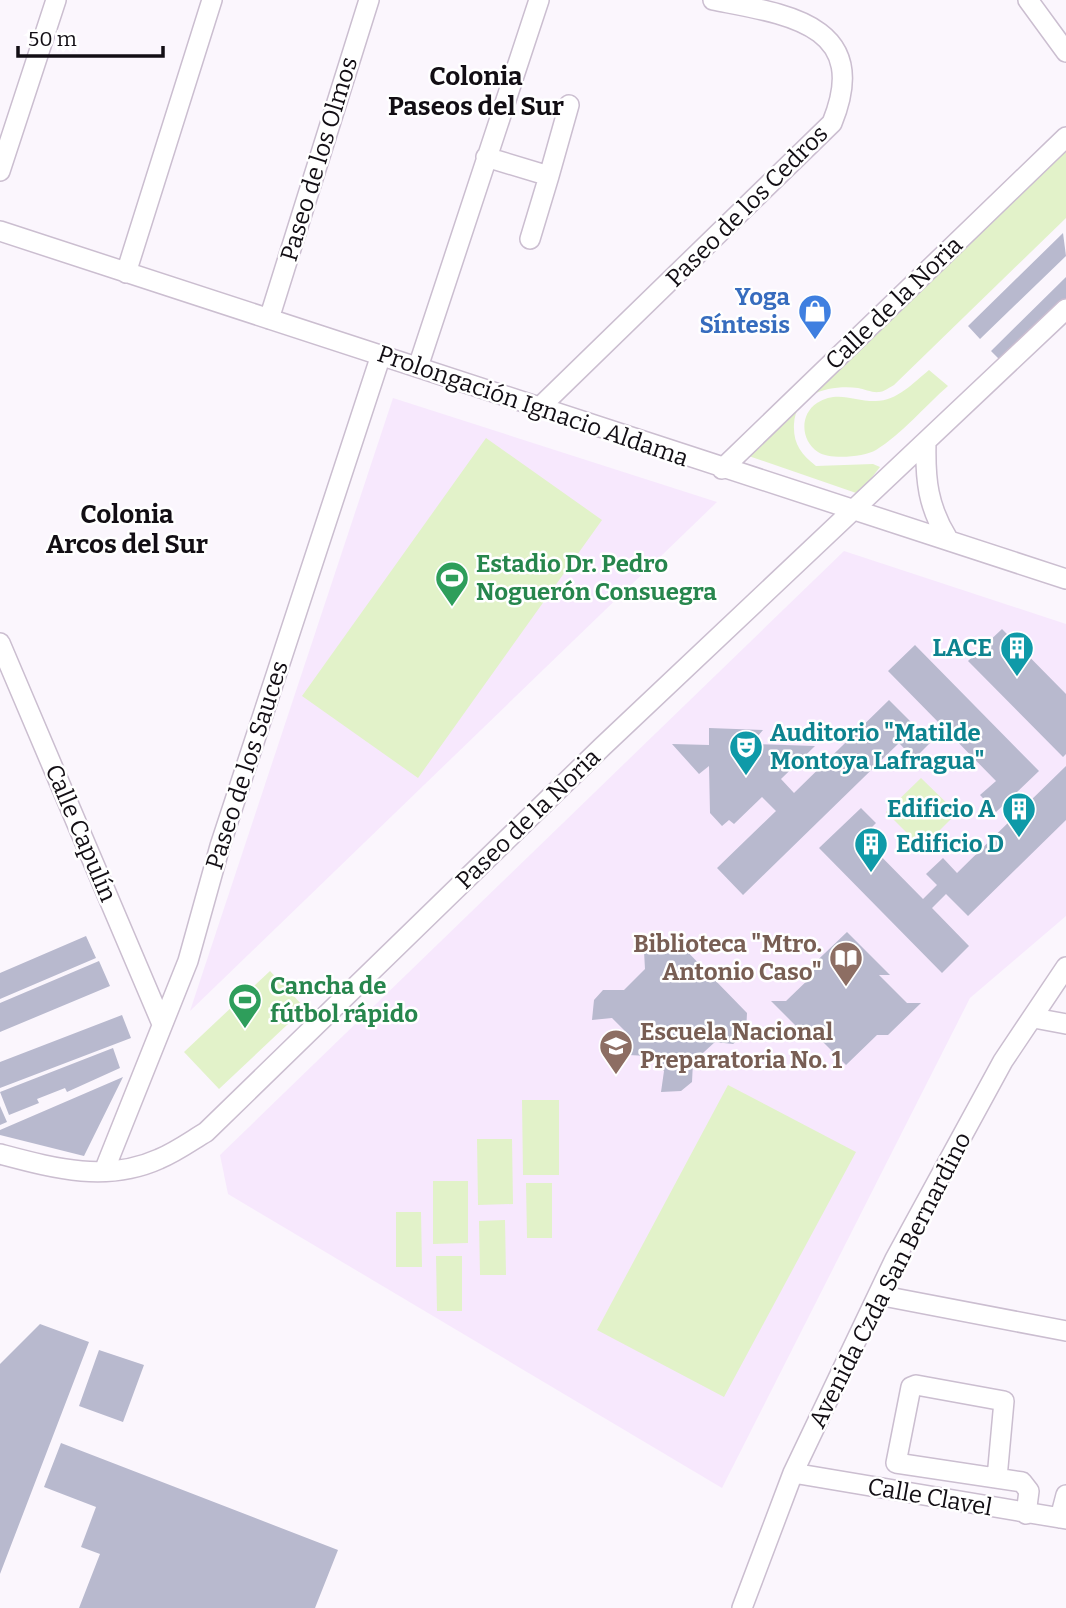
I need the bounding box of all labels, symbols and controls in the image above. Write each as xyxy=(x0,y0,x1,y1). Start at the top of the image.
scale bar xyxy=(18,14,163,58)
text: 50 m xyxy=(28,26,77,52)
street label: Paseo de los Olmos xyxy=(275,54,363,264)
district label: Colonia Paseos del Sur xyxy=(388,61,564,122)
street label: Paseo de los Cedros xyxy=(660,119,834,293)
street label: Calle de la Noria xyxy=(820,231,968,375)
place label: Yoga Síntesis xyxy=(699,283,791,339)
shop icon: Yoga Síntesis xyxy=(796,292,834,341)
street label: Prolongación Ignacio Aldama xyxy=(374,340,692,472)
district label: Colonia Arcos del Sur xyxy=(46,499,208,560)
place label: Estadio Dr. Pedro Noguerón Consuegra xyxy=(476,550,717,606)
sports icon: Estadio Dr. Pedro Noguerón Consuegra xyxy=(433,559,471,608)
building icon: LACE xyxy=(998,629,1036,678)
place label: LACE xyxy=(932,634,992,662)
street label: Paseo de los Sauces xyxy=(200,657,294,873)
place label: Auditorio "Matilde Montoya Lafragua" xyxy=(770,719,985,775)
theatre icon: Auditorio "Matilde Montoya Lafragua" xyxy=(727,728,765,777)
street label: Paseo de la Noria xyxy=(450,743,606,895)
street label: Calle Capulín xyxy=(40,760,122,906)
building icon: Edificio A xyxy=(1000,790,1038,839)
place label: Edificio A xyxy=(887,795,996,823)
building icon: Edificio D xyxy=(852,825,890,874)
place label: Edificio D xyxy=(896,830,1004,858)
place label: Biblioteca "Mtro. Antonio Caso" xyxy=(633,930,822,986)
library icon: Biblioteca "Mtro. Antonio Caso" xyxy=(827,939,865,988)
place label: Cancha de fútbol rápido xyxy=(270,972,418,1028)
sports icon: Cancha de fútbol rápido xyxy=(226,981,264,1030)
place label: Escuela Nacional Preparatoria No. 1 xyxy=(640,1018,843,1074)
school or university icon: Escuela Nacional Preparatoria No. 1 xyxy=(597,1027,635,1076)
street label: Avenida Czda San Bernardino xyxy=(803,1128,977,1432)
street label: Calle Clavel xyxy=(866,1472,995,1522)

